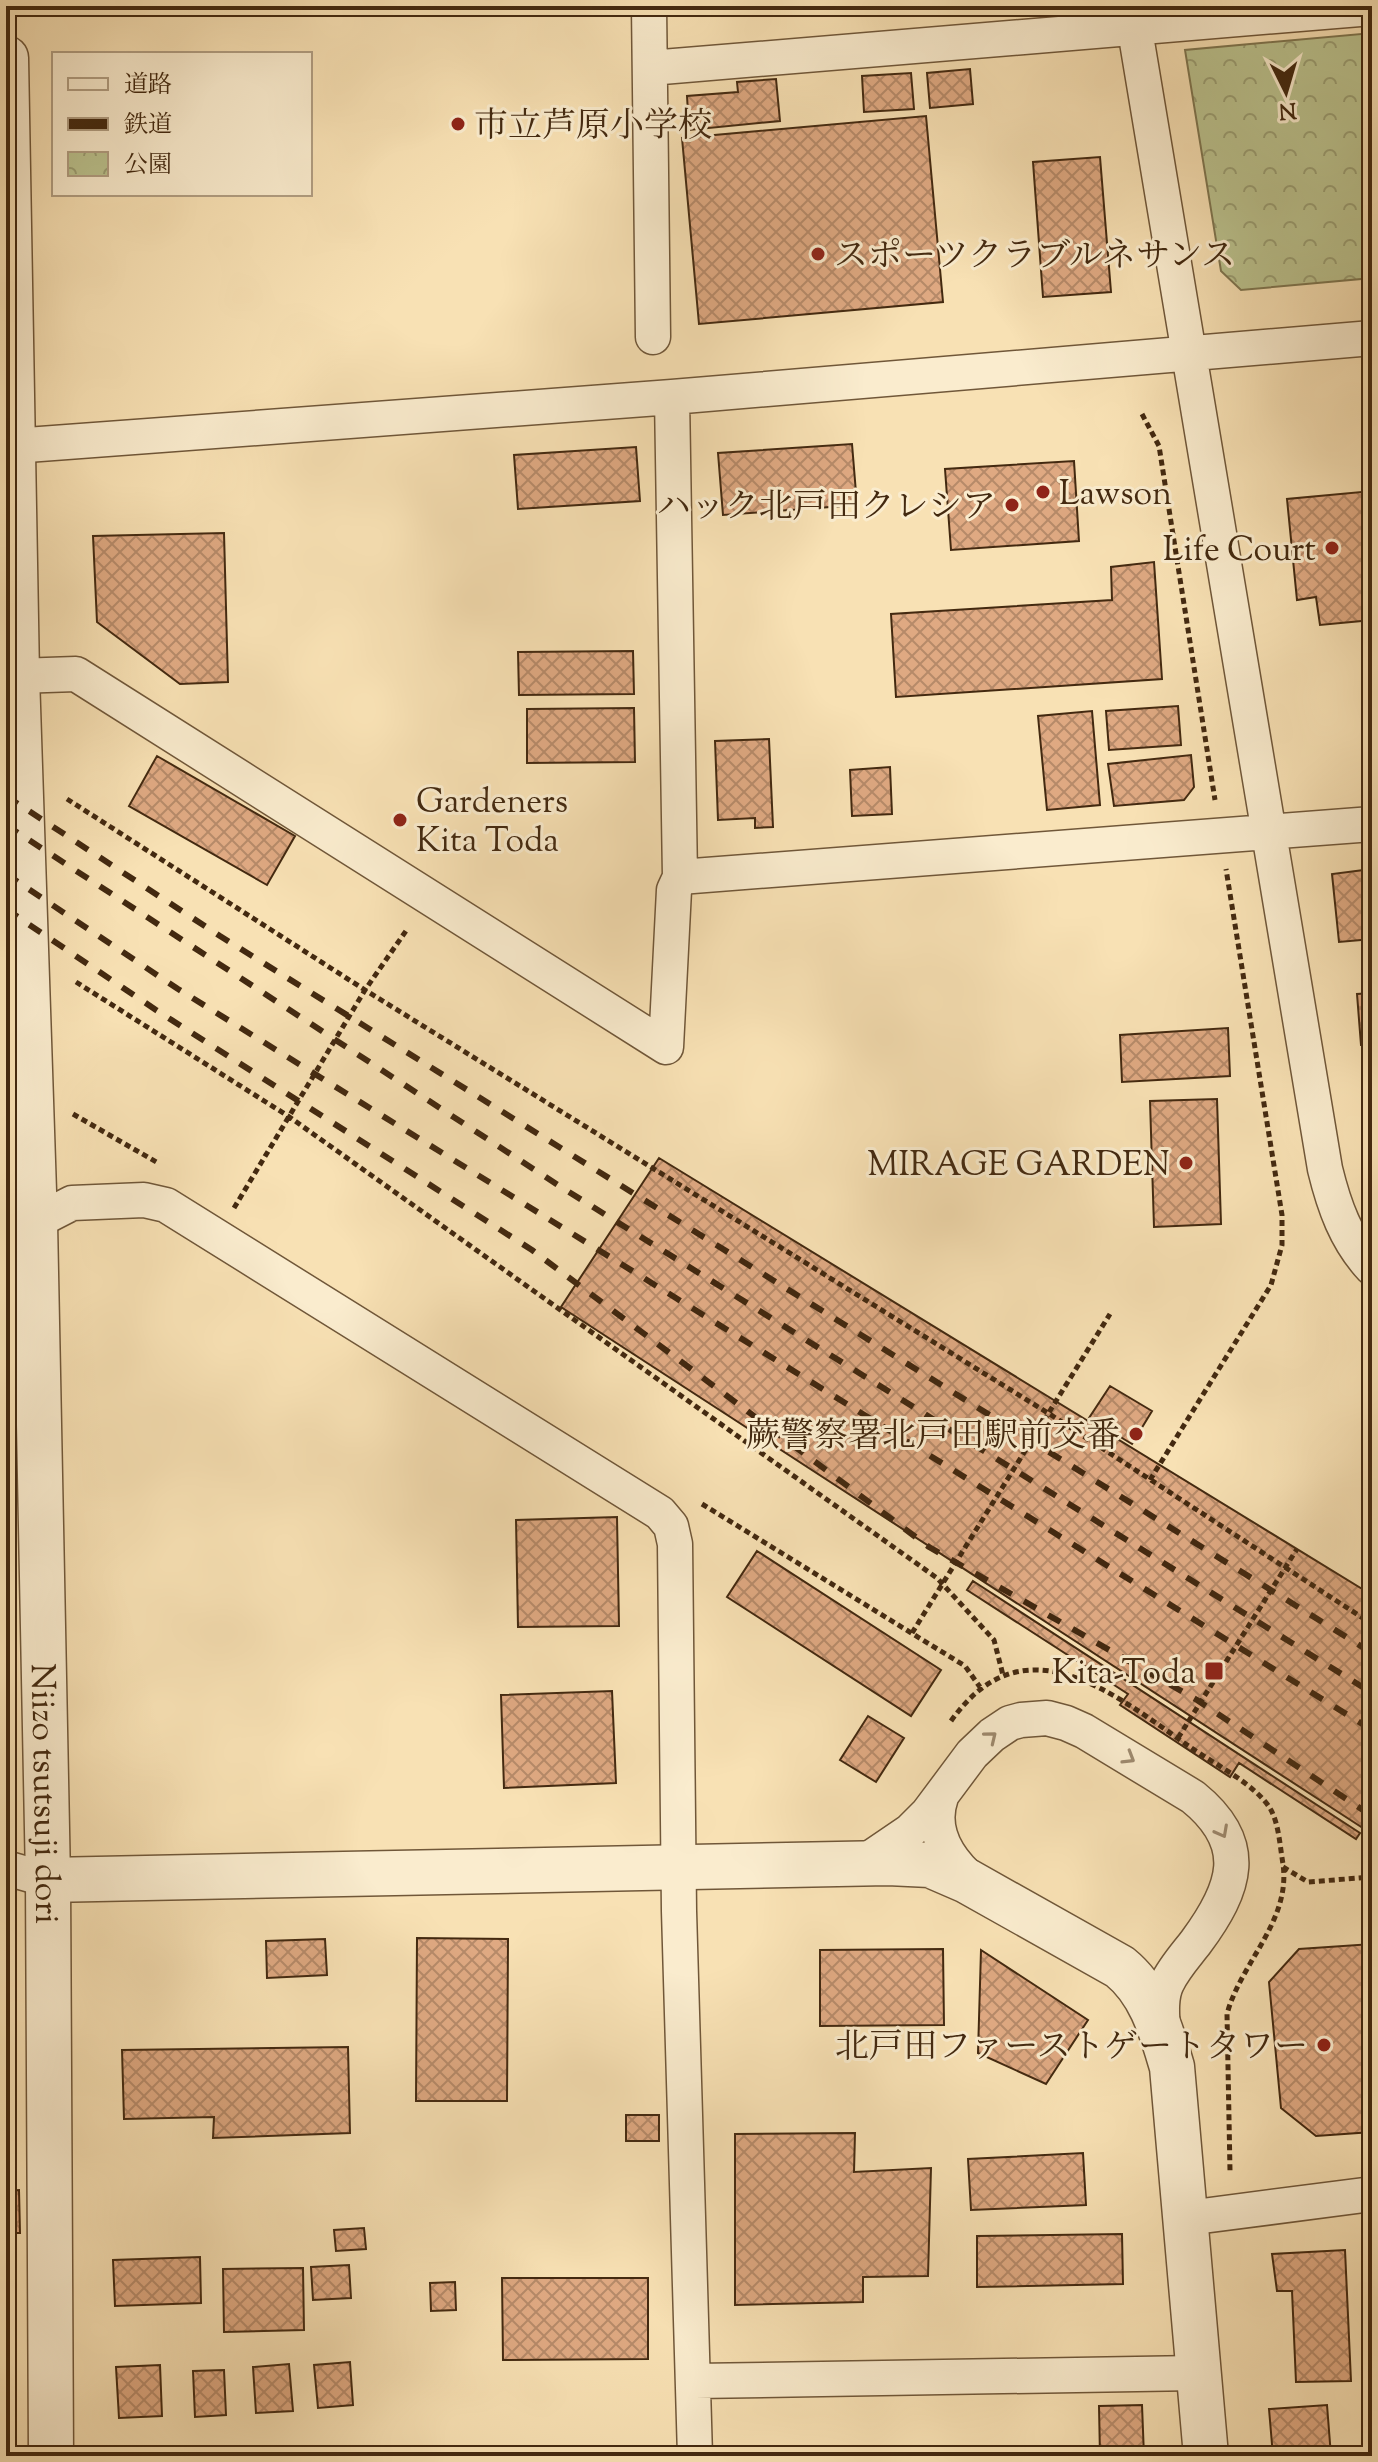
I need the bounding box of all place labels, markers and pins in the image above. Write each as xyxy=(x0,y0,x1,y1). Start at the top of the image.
place label: 市立芦原小学校 xyxy=(474,103,712,152)
marker: 市立芦原小学校 xyxy=(449,115,467,133)
place label: スポーツクラブルネサンス xyxy=(834,233,1235,282)
marker: スポーツクラブルネサンス xyxy=(809,245,827,263)
place label: Lawson xyxy=(1059,471,1172,520)
marker: Lawson xyxy=(1034,483,1052,501)
place label: ハック北戸田クレシア xyxy=(657,484,996,533)
marker: ハック北戸田クレシア xyxy=(1003,496,1021,514)
place label: Life Court xyxy=(1163,527,1316,576)
marker: Life Court xyxy=(1323,539,1341,557)
place label: Gardeners Kita Toda xyxy=(416,779,568,867)
marker: Gardeners Kita Toda xyxy=(391,811,409,829)
place label: MIRAGE GARDEN xyxy=(867,1142,1170,1191)
marker: MIRAGE GARDEN xyxy=(1177,1154,1195,1172)
place label: 蕨警察署北戸田駅前交番 xyxy=(746,1413,1120,1462)
marker: 蕨警察署北戸田駅前交番 xyxy=(1127,1425,1145,1443)
place label: Kita-Toda xyxy=(1052,1650,1196,1699)
marker: Kita-Toda xyxy=(1203,1660,1225,1682)
place label: 北戸田ファーストゲートタワー xyxy=(835,2024,1308,2073)
marker: 北戸田ファーストゲートタワー xyxy=(1315,2036,1333,2054)

